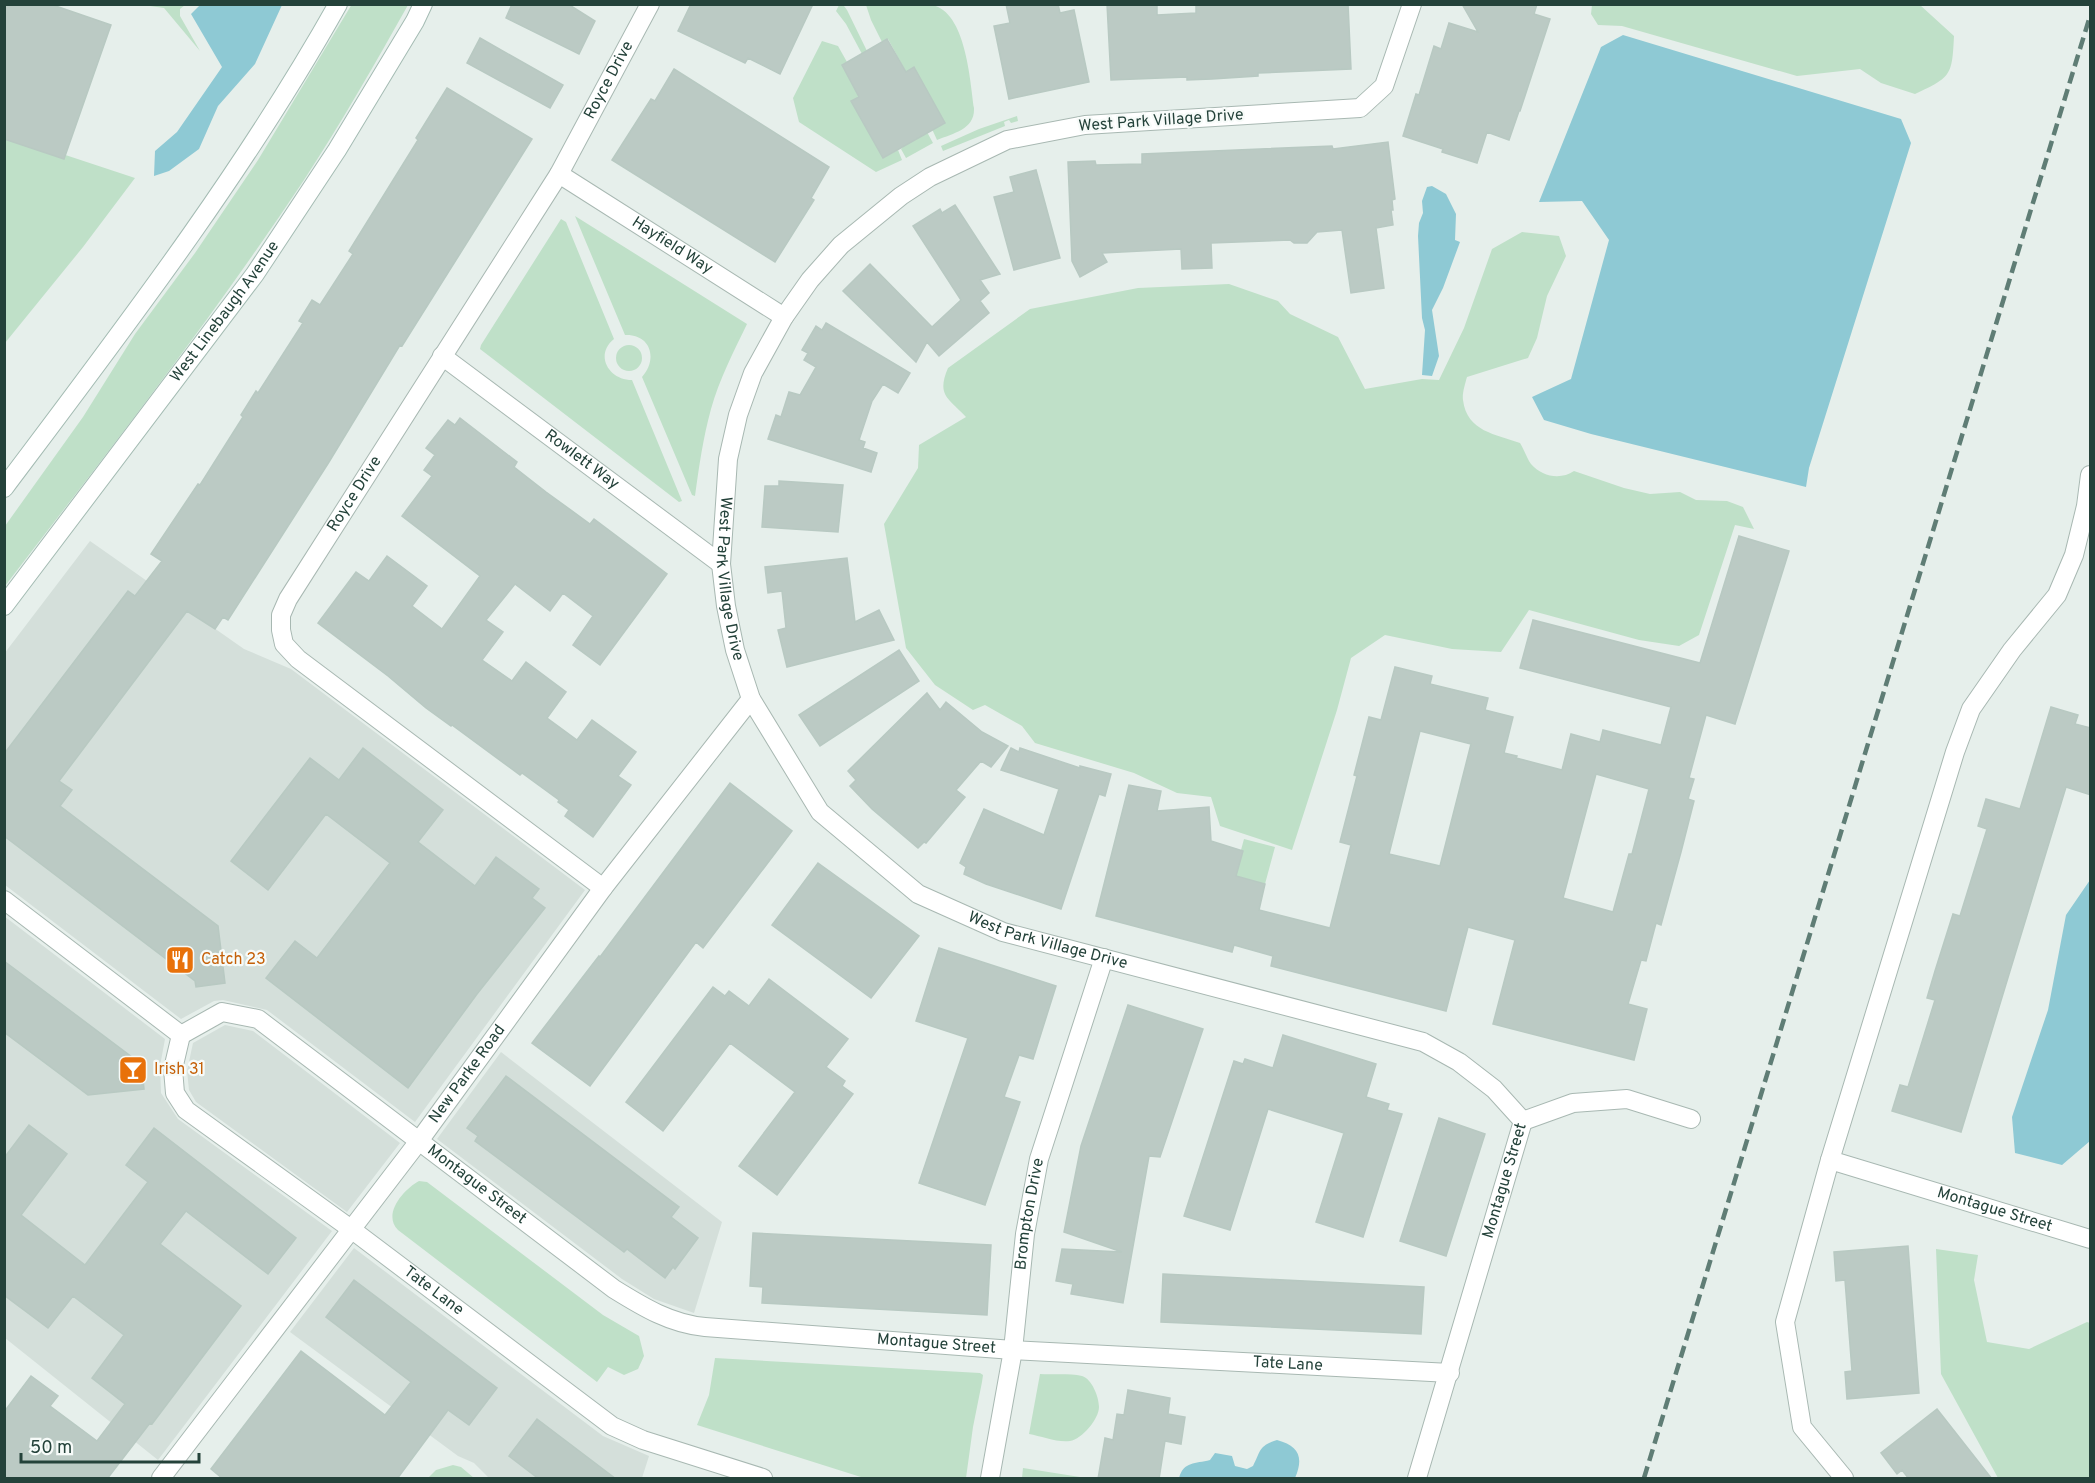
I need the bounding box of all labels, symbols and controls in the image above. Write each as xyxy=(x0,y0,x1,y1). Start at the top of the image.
street label: Royce Drive xyxy=(580,38,638,123)
street label: West Park Village Drive xyxy=(1078,105,1244,137)
street label: Hayfield Way xyxy=(628,213,716,279)
street label: West Linebaugh Avenue xyxy=(166,237,284,387)
street label: Rowlett Way xyxy=(540,426,623,494)
street label: Royce Drive xyxy=(323,453,386,536)
street label: West Park Village Drive xyxy=(711,496,748,664)
street label: West Park Village Drive xyxy=(965,908,1130,974)
restaurant icon: Catch 23 xyxy=(164,944,196,976)
place label: Catch 23 xyxy=(201,950,266,970)
street label: New Parke Road xyxy=(425,1021,510,1127)
bar icon: Irish 31 xyxy=(117,1054,149,1086)
place label: Irish 31 xyxy=(154,1060,205,1080)
street label: Montague Street xyxy=(1479,1121,1532,1241)
street label: Montague Street xyxy=(423,1141,530,1229)
street label: Brompton Drive xyxy=(1011,1156,1049,1271)
street label: Montague Street xyxy=(1934,1183,2055,1237)
street label: Tate Lane xyxy=(399,1262,467,1320)
street label: Montague Street xyxy=(876,1330,997,1359)
street label: Tate Lane xyxy=(1252,1353,1323,1376)
scale bar xyxy=(21,1426,200,1464)
text: 50 m xyxy=(30,1437,72,1460)

